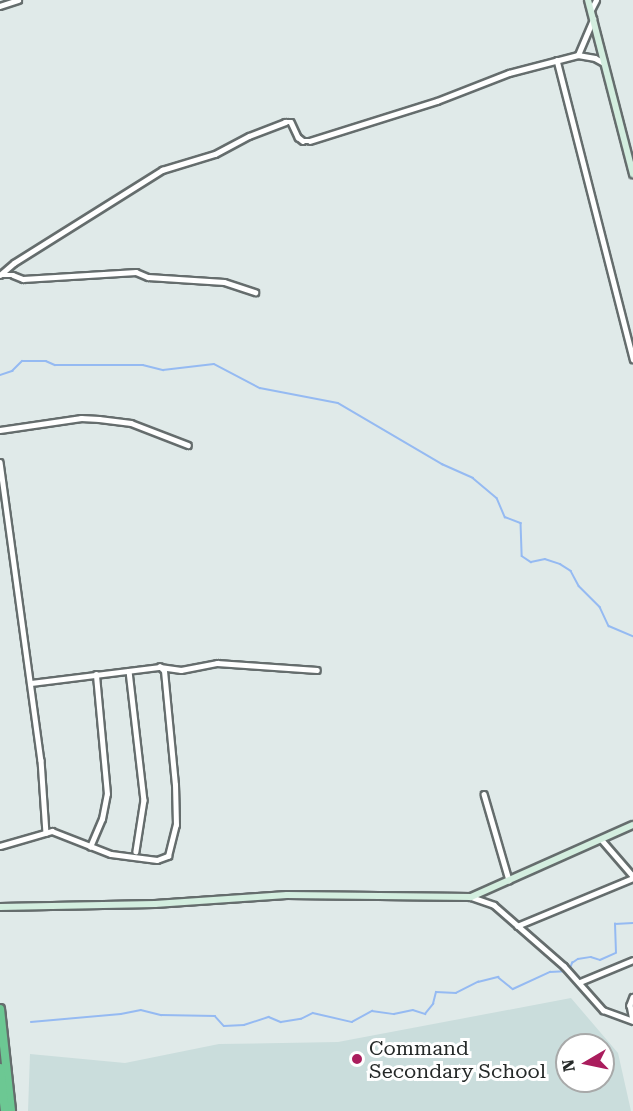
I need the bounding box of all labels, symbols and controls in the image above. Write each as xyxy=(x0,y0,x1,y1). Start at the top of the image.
north arrow xyxy=(555,1033,615,1093)
place label: Command Secondary School xyxy=(369,1036,546,1083)
marker: Command Secondary School xyxy=(350,1052,364,1066)
text: N xyxy=(558,1058,579,1073)

